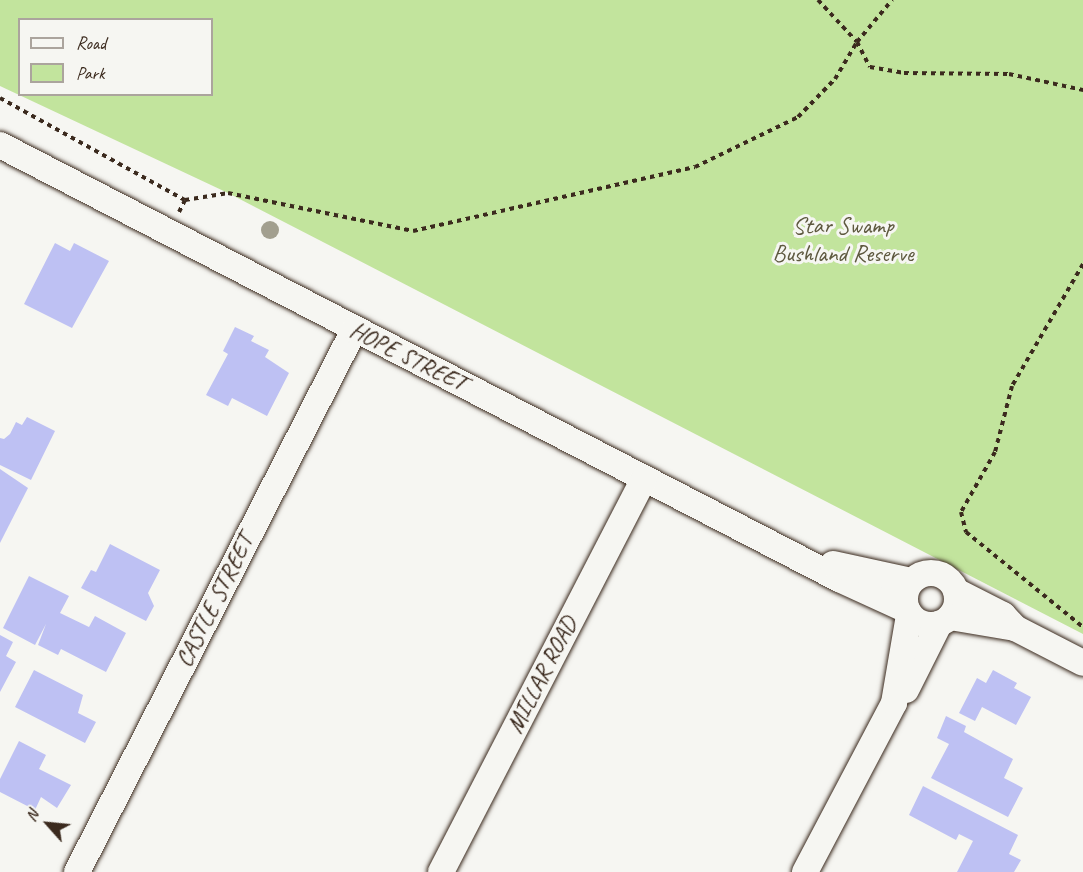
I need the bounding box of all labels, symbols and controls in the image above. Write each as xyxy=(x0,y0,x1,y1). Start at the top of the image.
legend xyxy=(18,18,213,96)
text: Road xyxy=(76,32,106,54)
text: Park xyxy=(76,62,105,84)
park label: Star Swamp Bushland Reserve xyxy=(773,212,913,268)
street label: HOPE STREET xyxy=(345,315,471,399)
street label: CASTLE STREET xyxy=(170,530,260,672)
street label: MILLAR ROAD xyxy=(500,612,584,738)
north arrow xyxy=(18,794,78,854)
text: N xyxy=(21,807,43,825)

